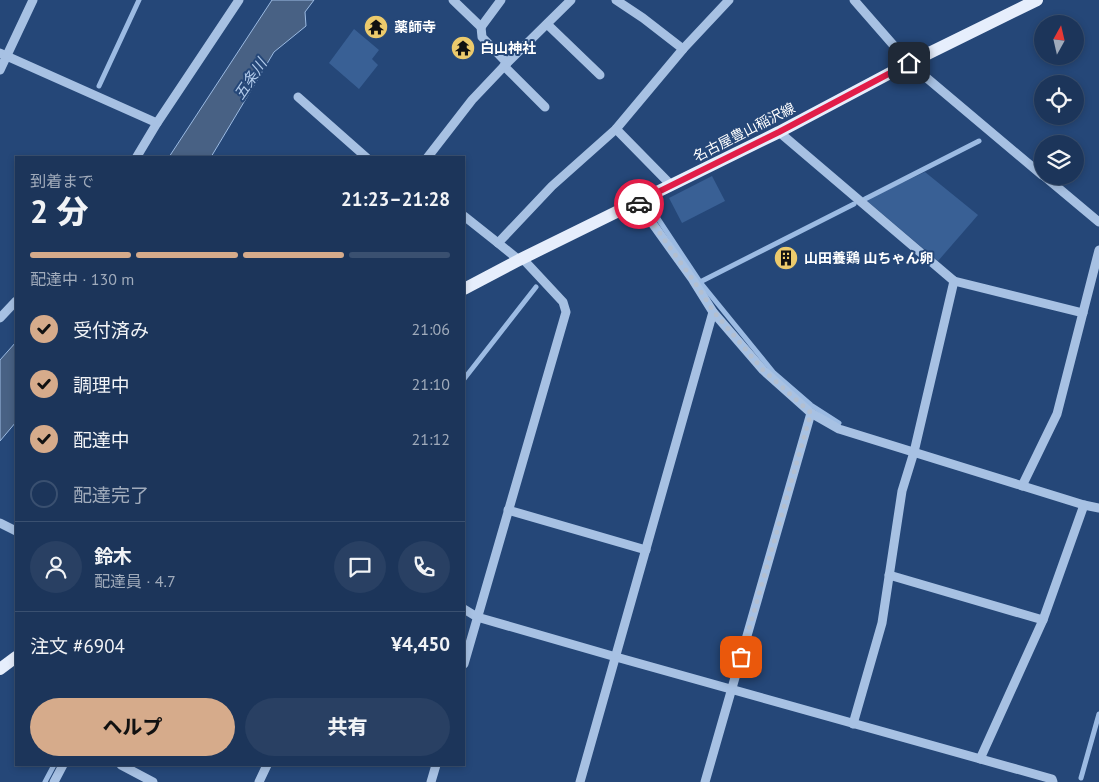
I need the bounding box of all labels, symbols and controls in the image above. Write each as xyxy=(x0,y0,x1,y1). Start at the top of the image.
temple icon: 薬師寺 xyxy=(363,14,389,40)
north arrow xyxy=(1034,15,1084,65)
map controls xyxy=(1034,15,1084,185)
place label: 薬師寺 xyxy=(394,18,436,36)
temple icon: 白山神社 xyxy=(450,35,476,61)
place label: 白山神社 xyxy=(480,39,536,57)
pin xyxy=(888,42,930,84)
icon: home xyxy=(895,49,923,77)
water label: 五条川 xyxy=(230,53,272,103)
button: locate xyxy=(1034,75,1084,125)
street label: 名古屋豊山稲沢線 xyxy=(690,99,798,165)
button: layers xyxy=(1034,135,1084,185)
text: 到着まで xyxy=(30,171,94,191)
courier xyxy=(614,179,664,229)
text: 21:23–21:28 xyxy=(341,187,450,211)
text: 2 分 xyxy=(30,190,88,232)
icon: car xyxy=(625,190,653,218)
building icon: 山田養鶏 山ちゃん卵 xyxy=(773,245,799,271)
place label: 山田養鶏 山ちゃん卵 xyxy=(804,249,934,267)
text: 配達中 · 130 m xyxy=(30,269,134,289)
icon: check xyxy=(30,315,58,343)
text: 受付済み xyxy=(73,318,149,342)
text: 21:06 xyxy=(412,319,450,339)
icon: check xyxy=(30,370,58,398)
text: 調理中 xyxy=(73,373,130,397)
text: 21:10 xyxy=(412,374,450,394)
icon: check xyxy=(30,425,58,453)
text: 配達中 xyxy=(73,428,130,452)
text: 21:12 xyxy=(412,429,450,449)
text: 配達完了 xyxy=(73,483,149,507)
button: person xyxy=(30,541,82,593)
button: chat xyxy=(334,541,386,593)
button: phone xyxy=(398,541,450,593)
text: 鈴木 xyxy=(94,544,132,568)
text: 配達員 · 4.7 xyxy=(94,571,176,591)
text: ¥4,450 xyxy=(391,632,450,656)
text: 注文 #6904 xyxy=(30,634,125,658)
pin xyxy=(720,636,762,678)
icon: bag xyxy=(727,643,755,671)
button: ヘルプ xyxy=(30,698,235,756)
button: 共有 xyxy=(245,698,450,756)

